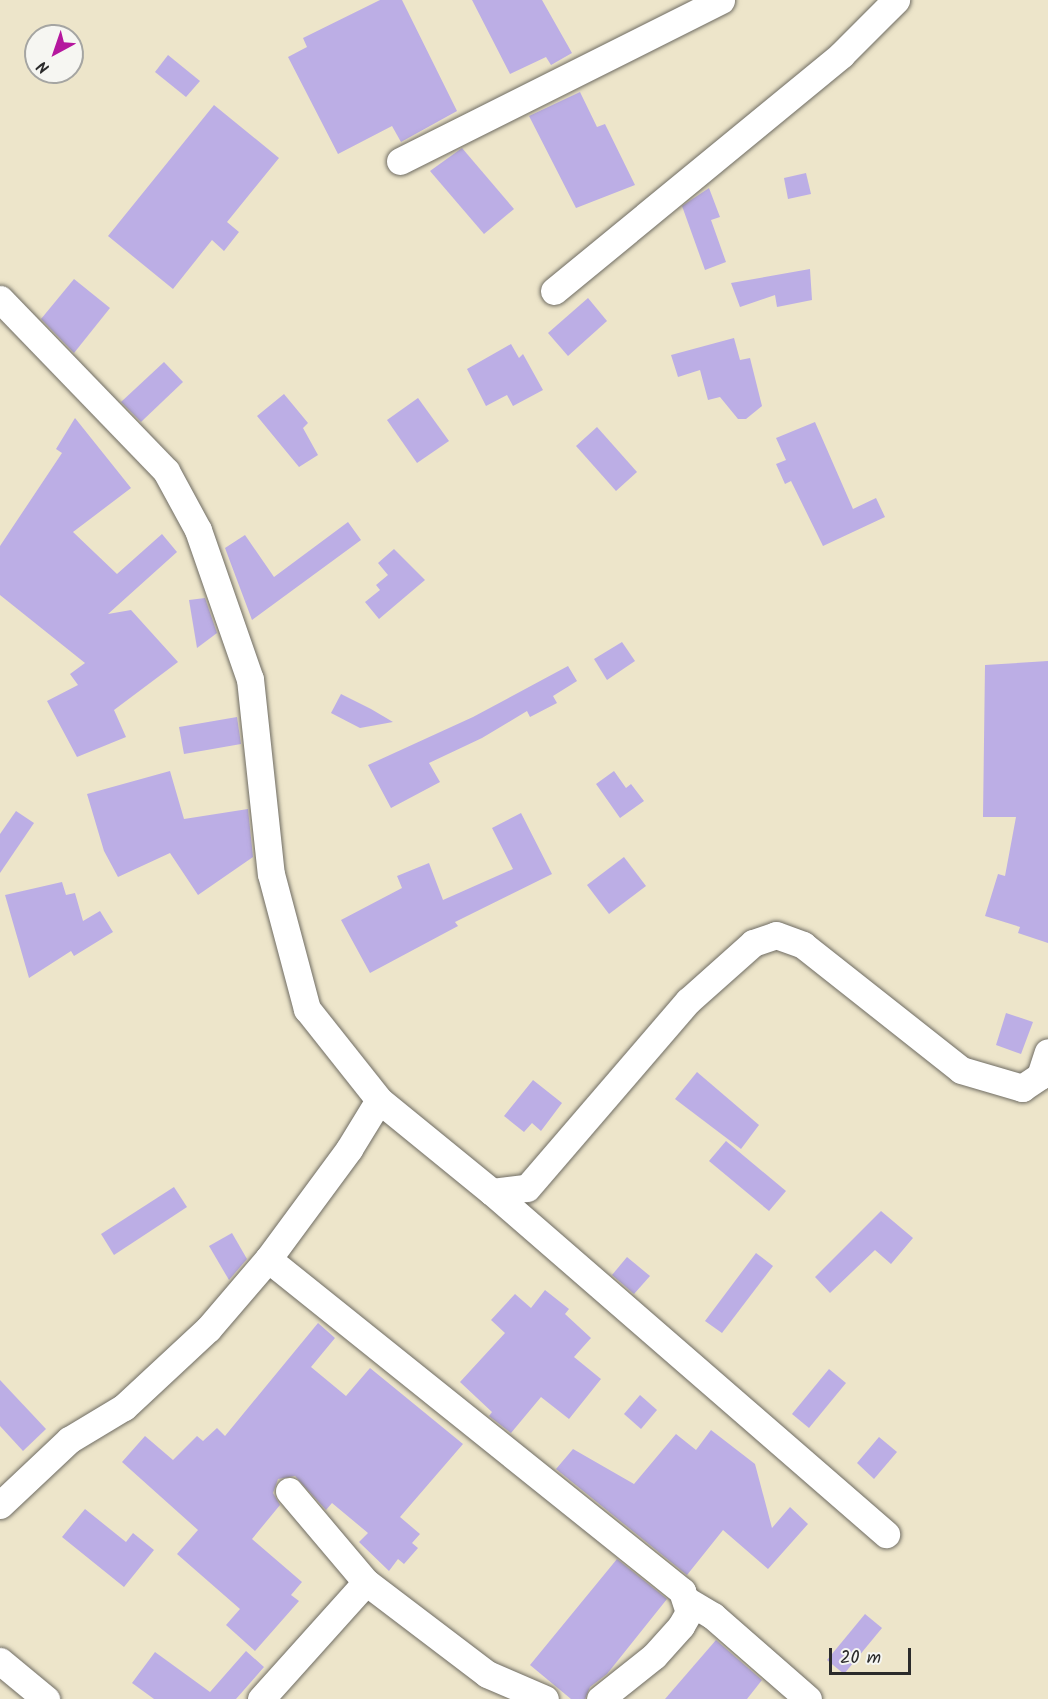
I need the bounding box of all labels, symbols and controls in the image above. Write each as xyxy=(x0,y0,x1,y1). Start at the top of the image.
north arrow xyxy=(24,24,84,84)
text: N xyxy=(31,54,55,79)
scale bar xyxy=(832,1636,914,1674)
text: 20 m xyxy=(840,1644,881,1673)

